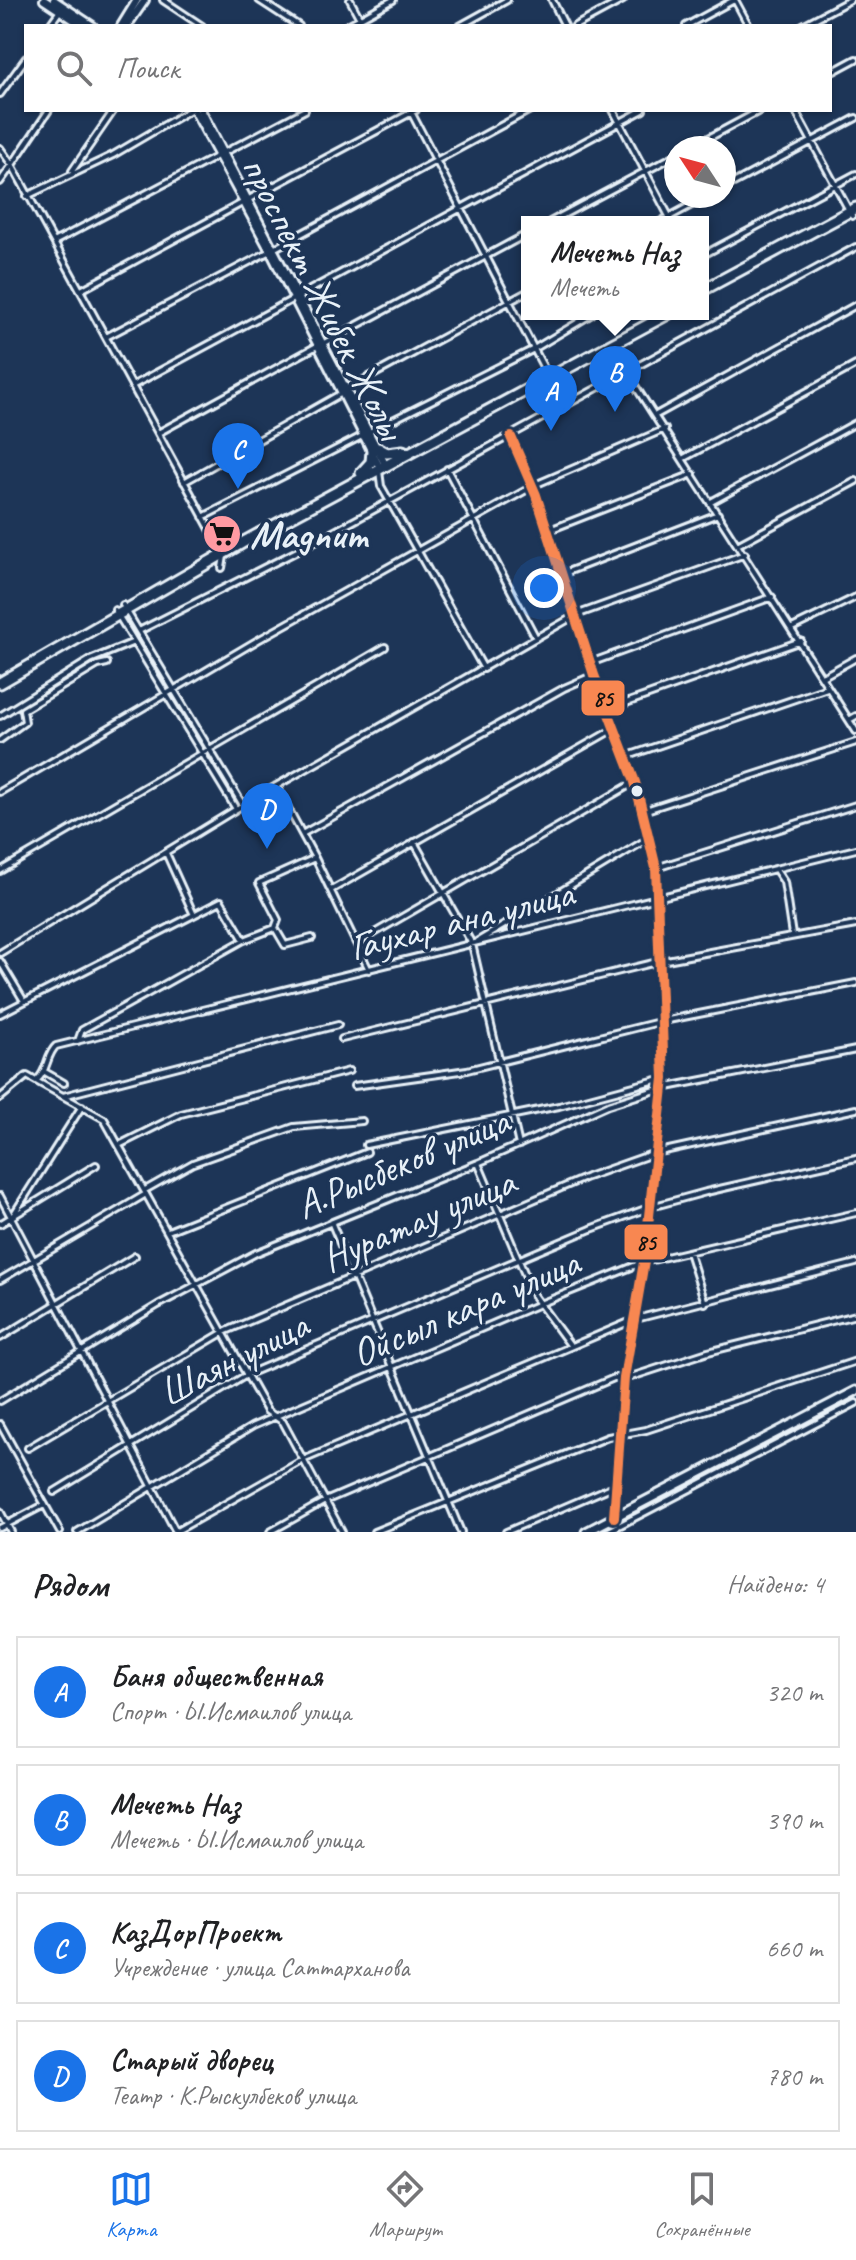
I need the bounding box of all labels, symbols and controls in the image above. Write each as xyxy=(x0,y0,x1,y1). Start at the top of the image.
search box xyxy=(24,24,832,112)
icon: search xyxy=(52,46,96,90)
text: Поиск xyxy=(116,49,179,87)
north arrow xyxy=(664,136,736,208)
street label: проспект Жибек Жолы xyxy=(230,147,417,450)
popup xyxy=(521,216,709,320)
text: Мечеть Наз xyxy=(550,233,680,271)
text: Мечеть xyxy=(550,271,618,304)
pin: B xyxy=(589,346,641,412)
pin: A xyxy=(525,365,577,431)
pin: C xyxy=(212,423,264,489)
place label: Magnum xyxy=(250,510,370,560)
supermarket icon: Magnum xyxy=(201,513,243,555)
your location xyxy=(524,568,564,608)
line badge: 85 xyxy=(580,679,626,717)
text: 85 xyxy=(593,685,615,713)
pin: D xyxy=(241,783,293,849)
unlabelled marker xyxy=(629,783,645,799)
street label: Гаухар ана улица xyxy=(344,867,581,972)
street label: А.Рысбеков улица xyxy=(288,1095,519,1230)
street label: Нуратау улица xyxy=(314,1156,525,1283)
line badge: 85 xyxy=(623,1223,669,1261)
text: 85 xyxy=(636,1229,658,1257)
street label: Ойсыл кара улица xyxy=(344,1236,589,1378)
street label: Шаян улица xyxy=(150,1299,319,1418)
text: Рядом xyxy=(32,1563,108,1606)
text: Найдено: 4 xyxy=(727,1568,824,1601)
text: Баня общественная xyxy=(110,1657,322,1695)
text: A xyxy=(53,1676,67,1709)
text: 320 m xyxy=(766,1676,822,1709)
text: Спорт · Ы.Исмаилов улица xyxy=(110,1695,351,1728)
text: Мечеть Наз xyxy=(110,1785,240,1823)
text: B xyxy=(53,1804,67,1837)
text: 390 m xyxy=(766,1804,822,1837)
text: Мечеть · Ы.Исмаилов улица xyxy=(110,1823,363,1856)
text: КазДорПроект xyxy=(110,1913,281,1951)
text: C xyxy=(54,1932,66,1965)
text: 660 m xyxy=(766,1932,822,1965)
text: Учреждение · улица Саттарханова xyxy=(110,1951,409,1984)
text: Старый дворец xyxy=(110,2041,274,2079)
text: D xyxy=(52,2060,68,2093)
text: 780 m xyxy=(766,2060,822,2093)
text: Театр · К.Рыскулбеков улица xyxy=(110,2079,356,2112)
tab: Карта xyxy=(106,2167,157,2243)
tab: Маршрут xyxy=(369,2167,442,2243)
tab: Сохранённые xyxy=(654,2167,750,2243)

